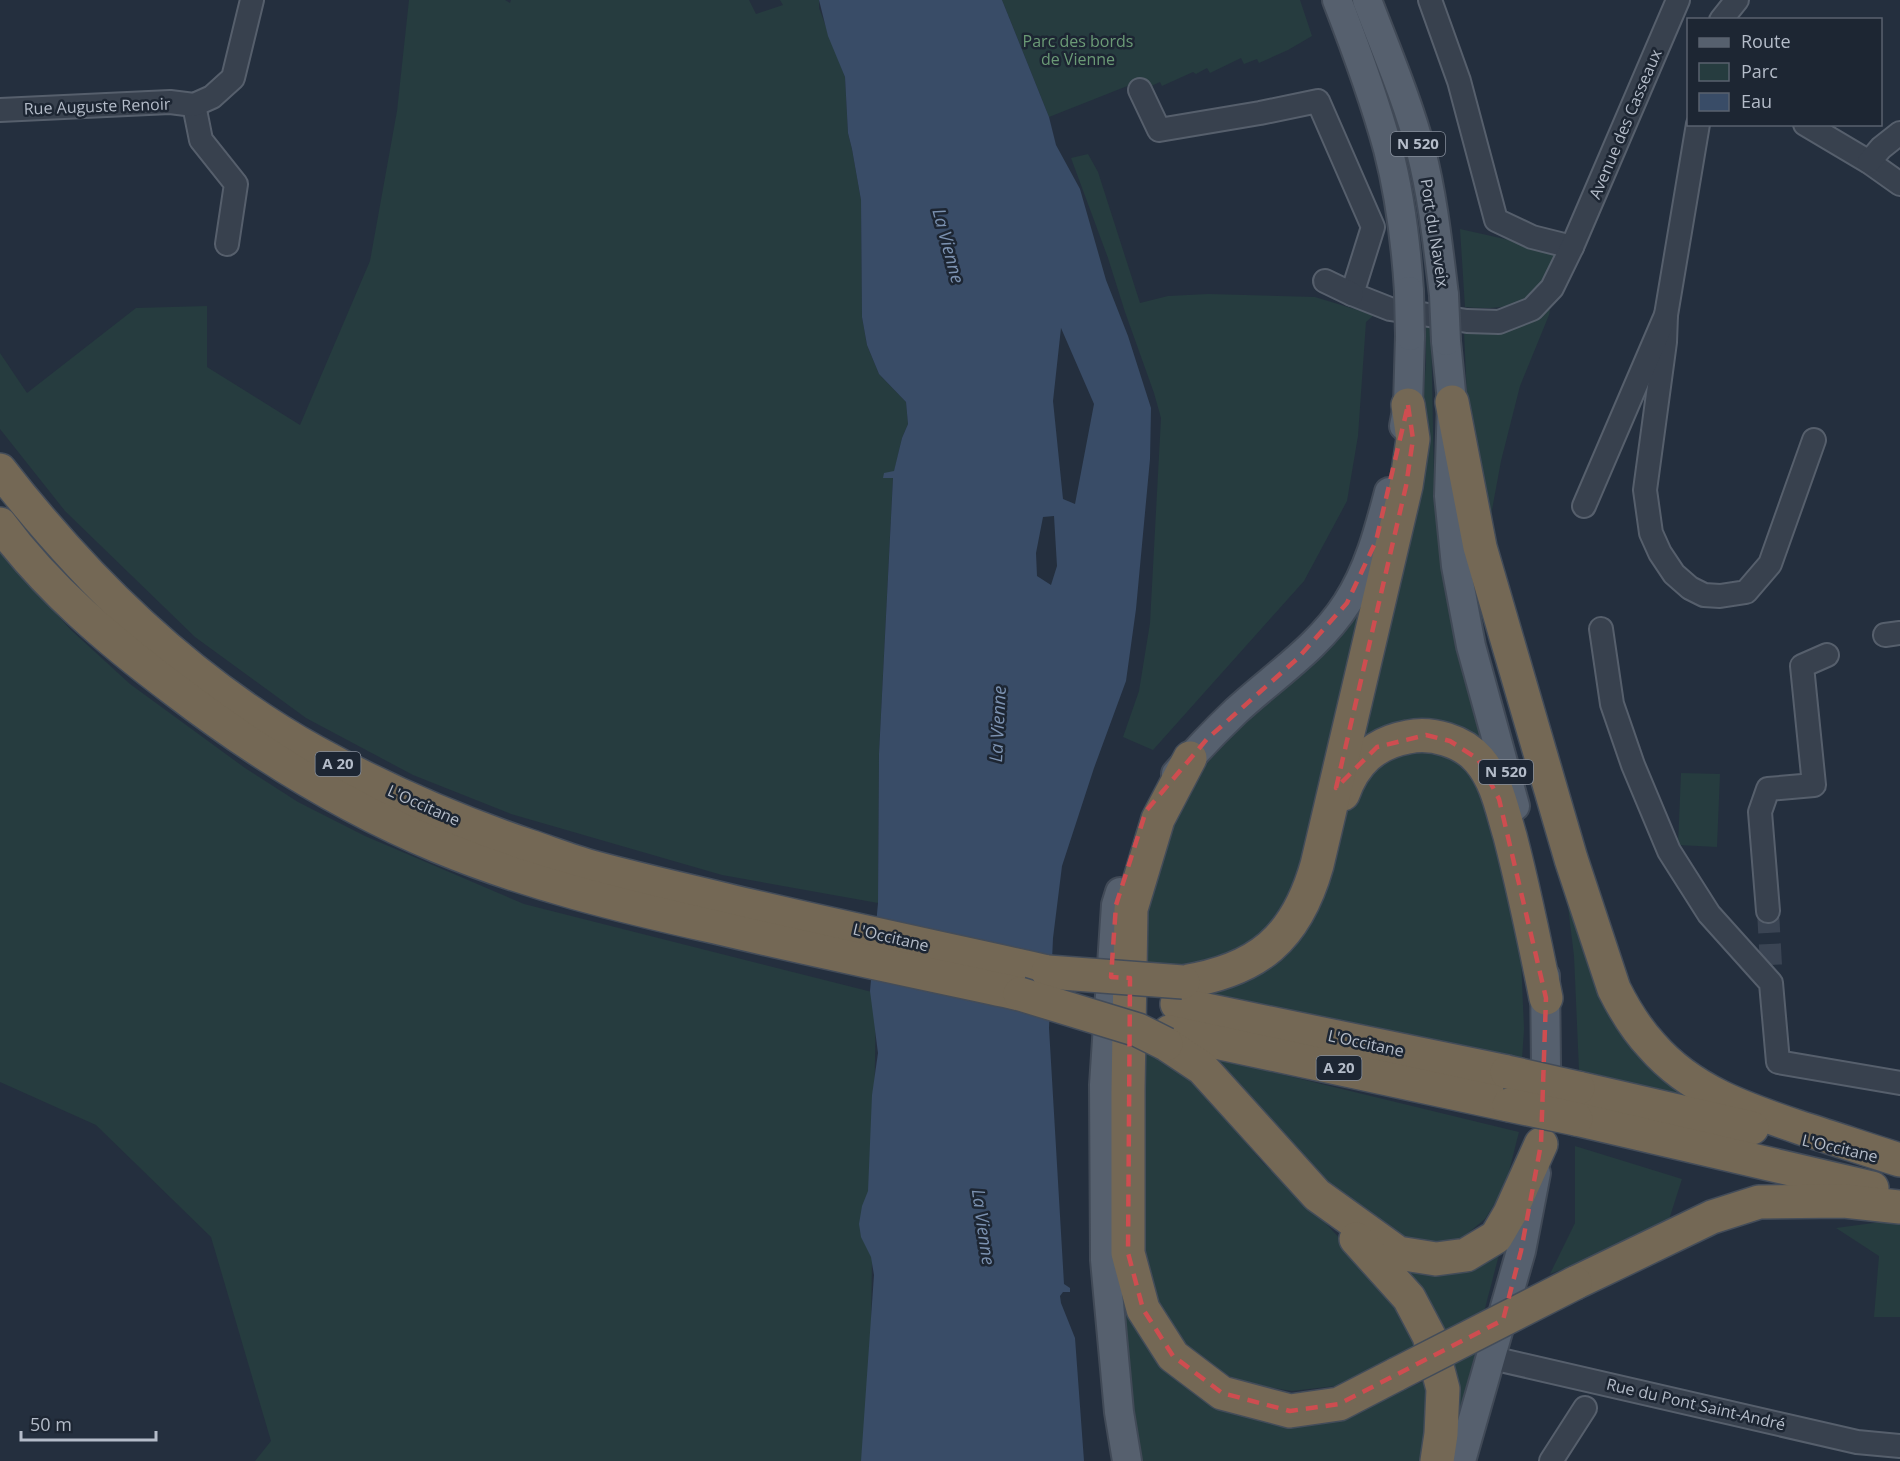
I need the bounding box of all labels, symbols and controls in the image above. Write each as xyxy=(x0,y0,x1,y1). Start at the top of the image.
legend xyxy=(1687,18,1882,126)
text: Route xyxy=(1741,29,1791,53)
park label: Parc des bords de Vienne xyxy=(1023,30,1133,70)
street label: Avenue des Casseaux xyxy=(1583,45,1667,202)
text: Parc xyxy=(1741,59,1778,83)
text: Eau xyxy=(1741,89,1772,113)
street label: Rue Auguste Renoir xyxy=(23,92,171,120)
road number: N 520 xyxy=(1391,132,1445,156)
street label: Port du Naveix xyxy=(1416,177,1455,290)
water label: La Vienne xyxy=(927,206,970,286)
water label: La Vienne xyxy=(983,685,1011,763)
road number: A 20 xyxy=(316,752,360,776)
road number: N 520 xyxy=(1479,760,1533,784)
street label: L'Occitane xyxy=(384,779,464,831)
street label: L'Occitane xyxy=(851,918,931,956)
street label: L'Occitane xyxy=(1326,1024,1406,1062)
road number: A 20 xyxy=(1316,1056,1362,1080)
street label: L'Occitane xyxy=(1800,1129,1880,1167)
water label: La Vienne xyxy=(967,1187,1001,1266)
street label: Rue du Pont Saint-André xyxy=(1604,1373,1788,1435)
scale bar xyxy=(21,1404,156,1442)
text: 50 m xyxy=(30,1412,72,1436)

